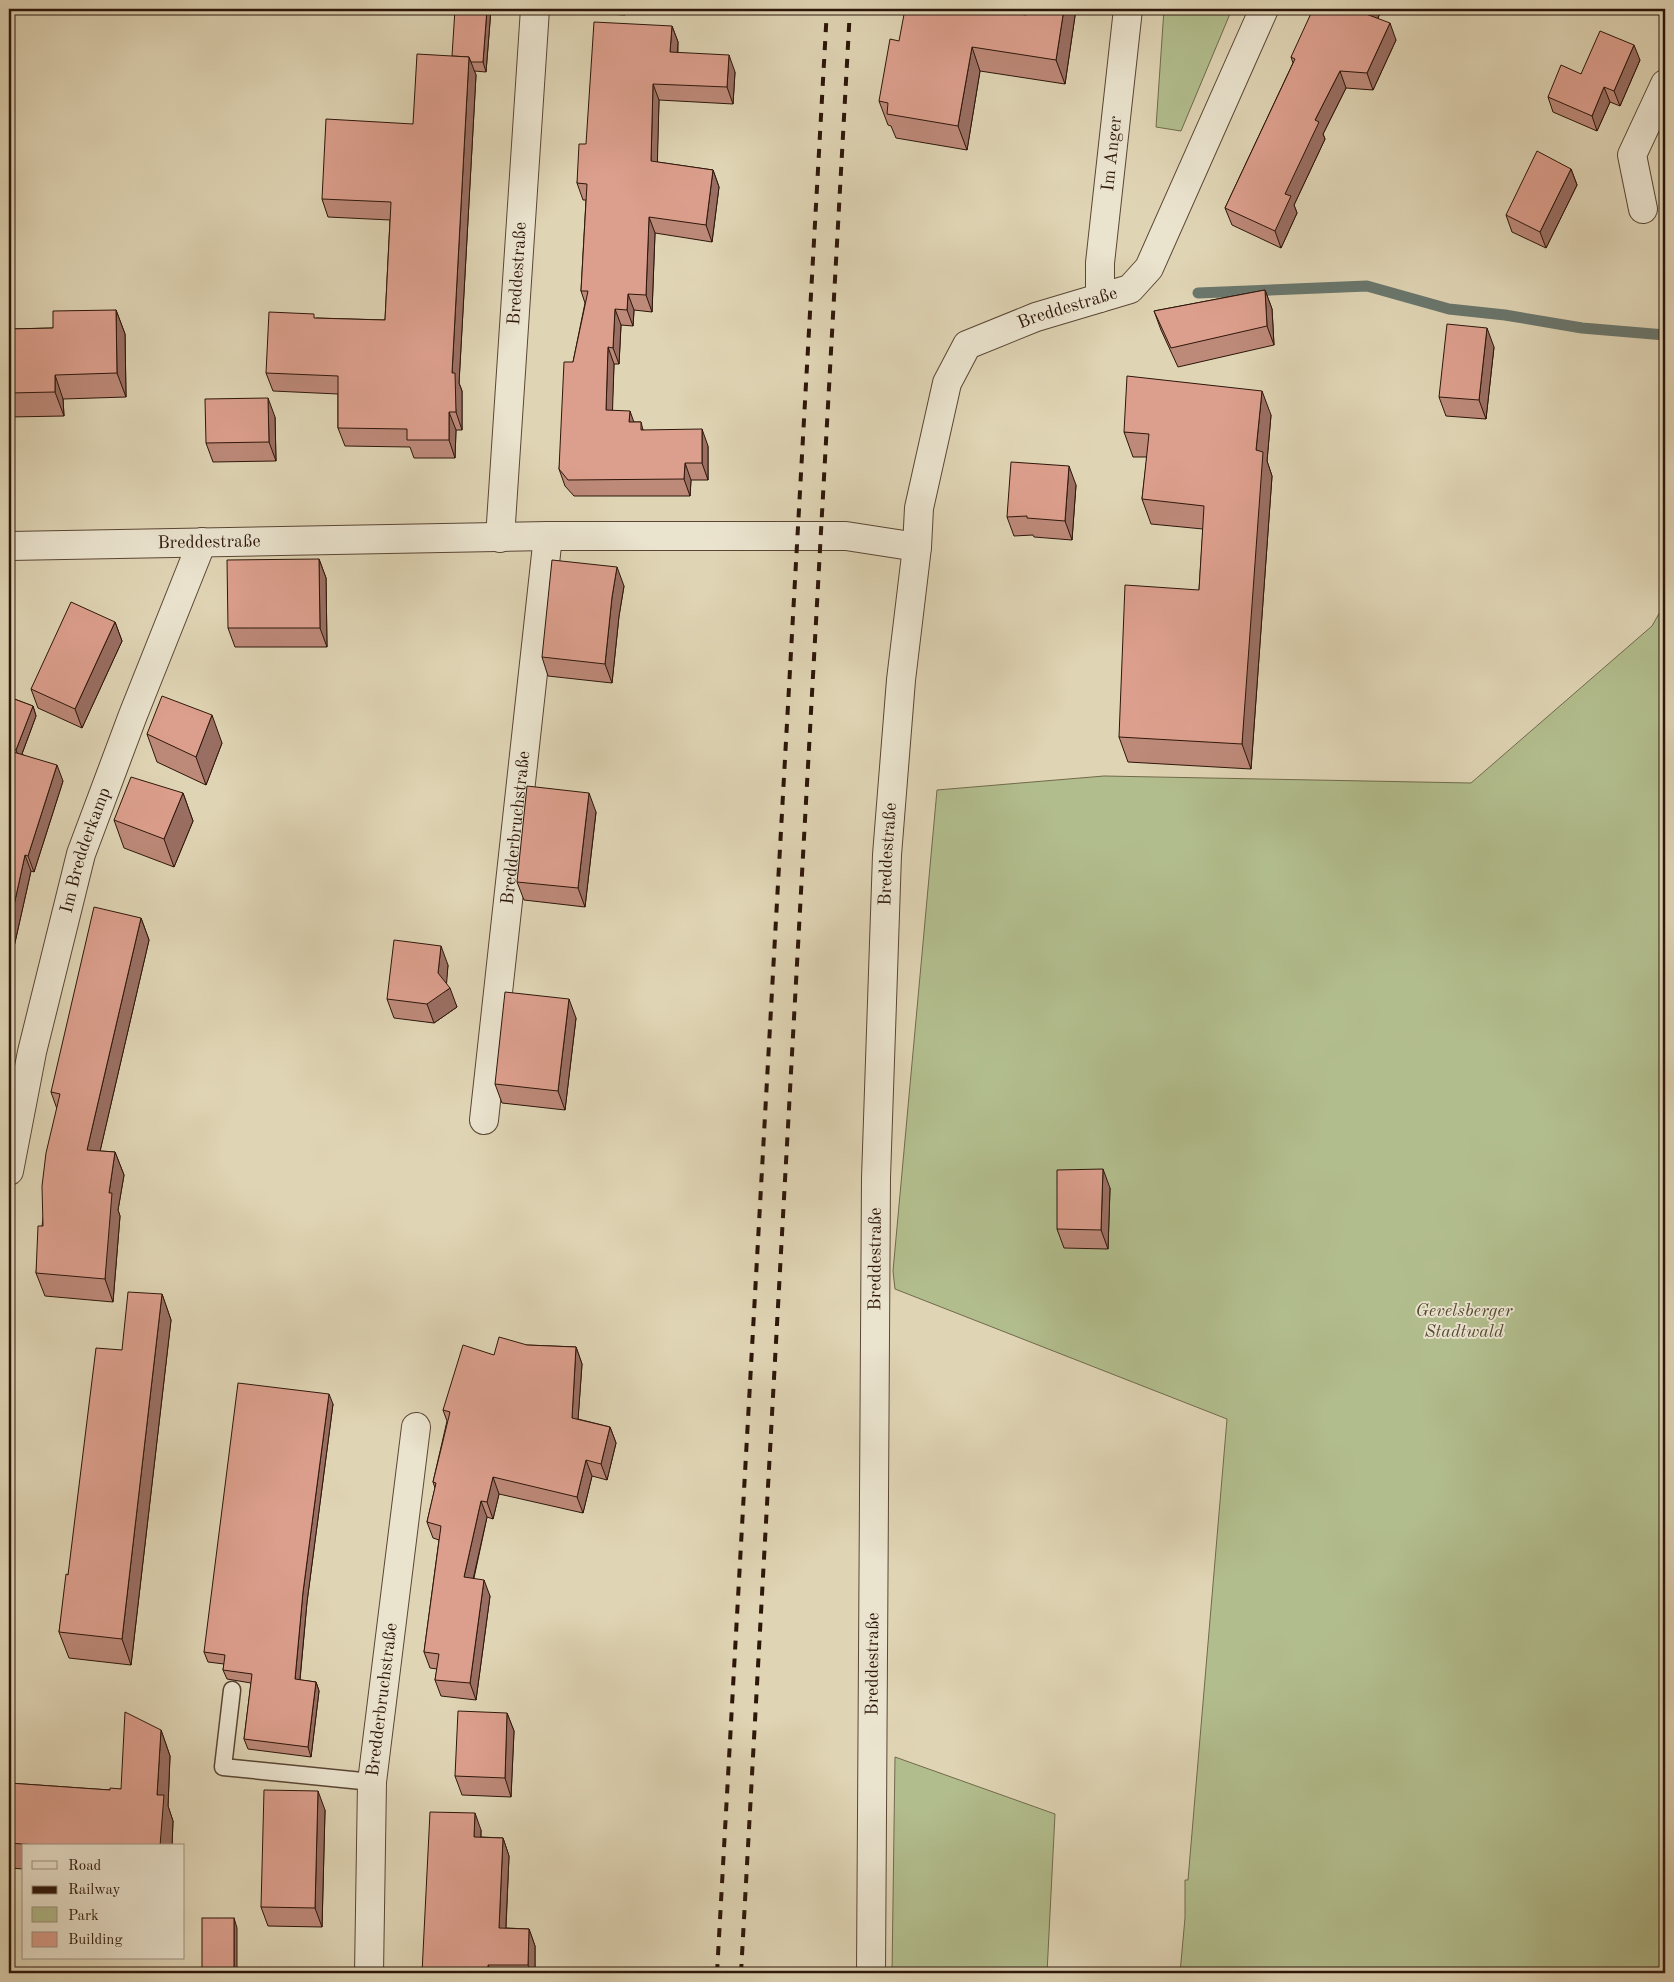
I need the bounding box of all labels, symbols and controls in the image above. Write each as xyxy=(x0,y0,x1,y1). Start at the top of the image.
street label: Im Anger xyxy=(1099,115,1125,192)
street label: Breddestraße xyxy=(505,221,530,326)
street label: Breddestraße xyxy=(1015,284,1119,332)
street label: Breddestraße xyxy=(157,532,261,552)
street label: Bredderbruchstraße xyxy=(499,750,533,906)
street label: Im Bredderkamp xyxy=(58,785,114,915)
street label: Breddestraße xyxy=(876,802,900,906)
street label: Breddestraße xyxy=(866,1207,885,1311)
park label: Gevelsberger Stadtwald xyxy=(1416,1302,1514,1341)
street label: Breddestraße xyxy=(864,1612,882,1716)
street label: Bredderbruchstraße xyxy=(364,1622,401,1777)
legend xyxy=(22,1844,185,1960)
text: Road xyxy=(68,1859,102,1874)
text: Railway xyxy=(68,1883,121,1898)
text: Park xyxy=(68,1909,99,1924)
text: Building xyxy=(68,1933,123,1948)

